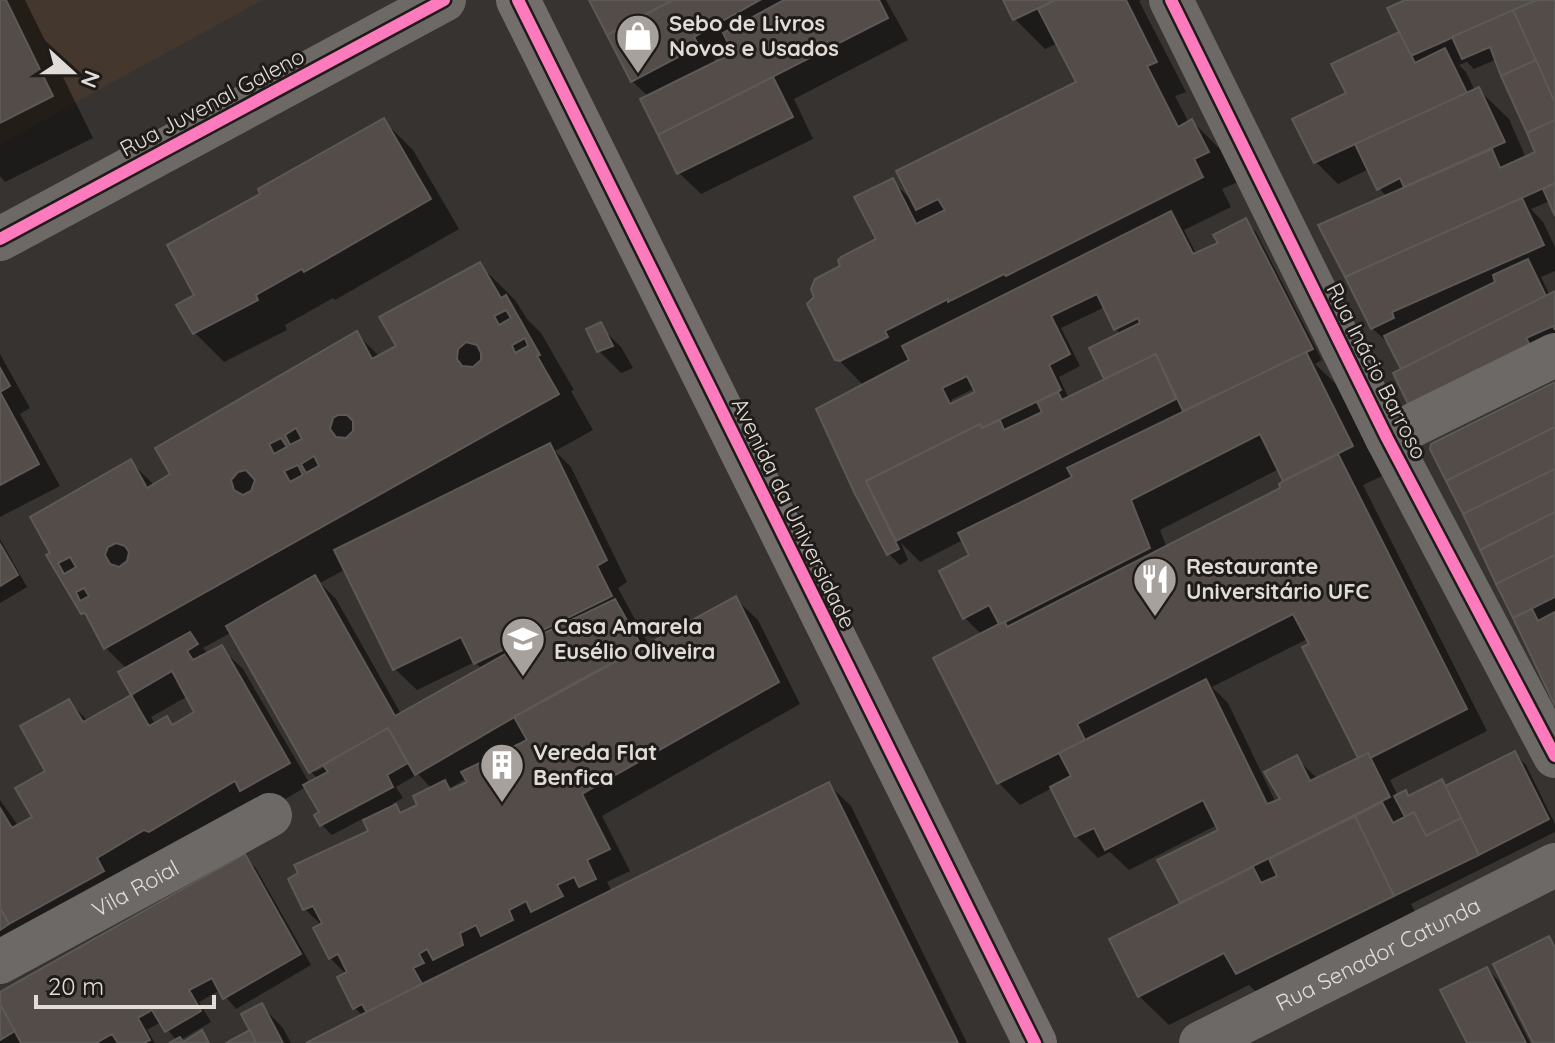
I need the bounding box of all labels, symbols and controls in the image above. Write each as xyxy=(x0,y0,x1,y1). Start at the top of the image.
place label: Sebo de Livros Novos e Usados xyxy=(669,9,839,62)
shop icon: Sebo de Livros Novos e Usados xyxy=(614,12,662,75)
north arrow xyxy=(32,32,112,112)
street label: Rua Juvenal Galeno xyxy=(115,42,309,162)
text: N xyxy=(75,67,107,92)
street label: Rua Inácio Barroso xyxy=(1320,278,1434,464)
street label: Avenida da Universidade xyxy=(726,393,862,633)
place label: Restaurante Universitário UFC xyxy=(1186,552,1370,605)
restaurant icon: Restaurante Universitário UFC xyxy=(1131,555,1179,618)
place label: Casa Amarela Eusélio Oliveira xyxy=(554,612,715,665)
school or university icon: Casa Amarela Eusélio Oliveira xyxy=(499,615,547,678)
place label: Vereda Flat Benfica xyxy=(533,738,657,791)
building icon: Vereda Flat Benfica xyxy=(478,741,526,804)
street label: Vila Roial xyxy=(87,853,184,923)
street label: Rua Senador Catunda xyxy=(1271,891,1485,1017)
scale bar xyxy=(36,959,214,1009)
text: 20 m xyxy=(48,971,104,1001)

